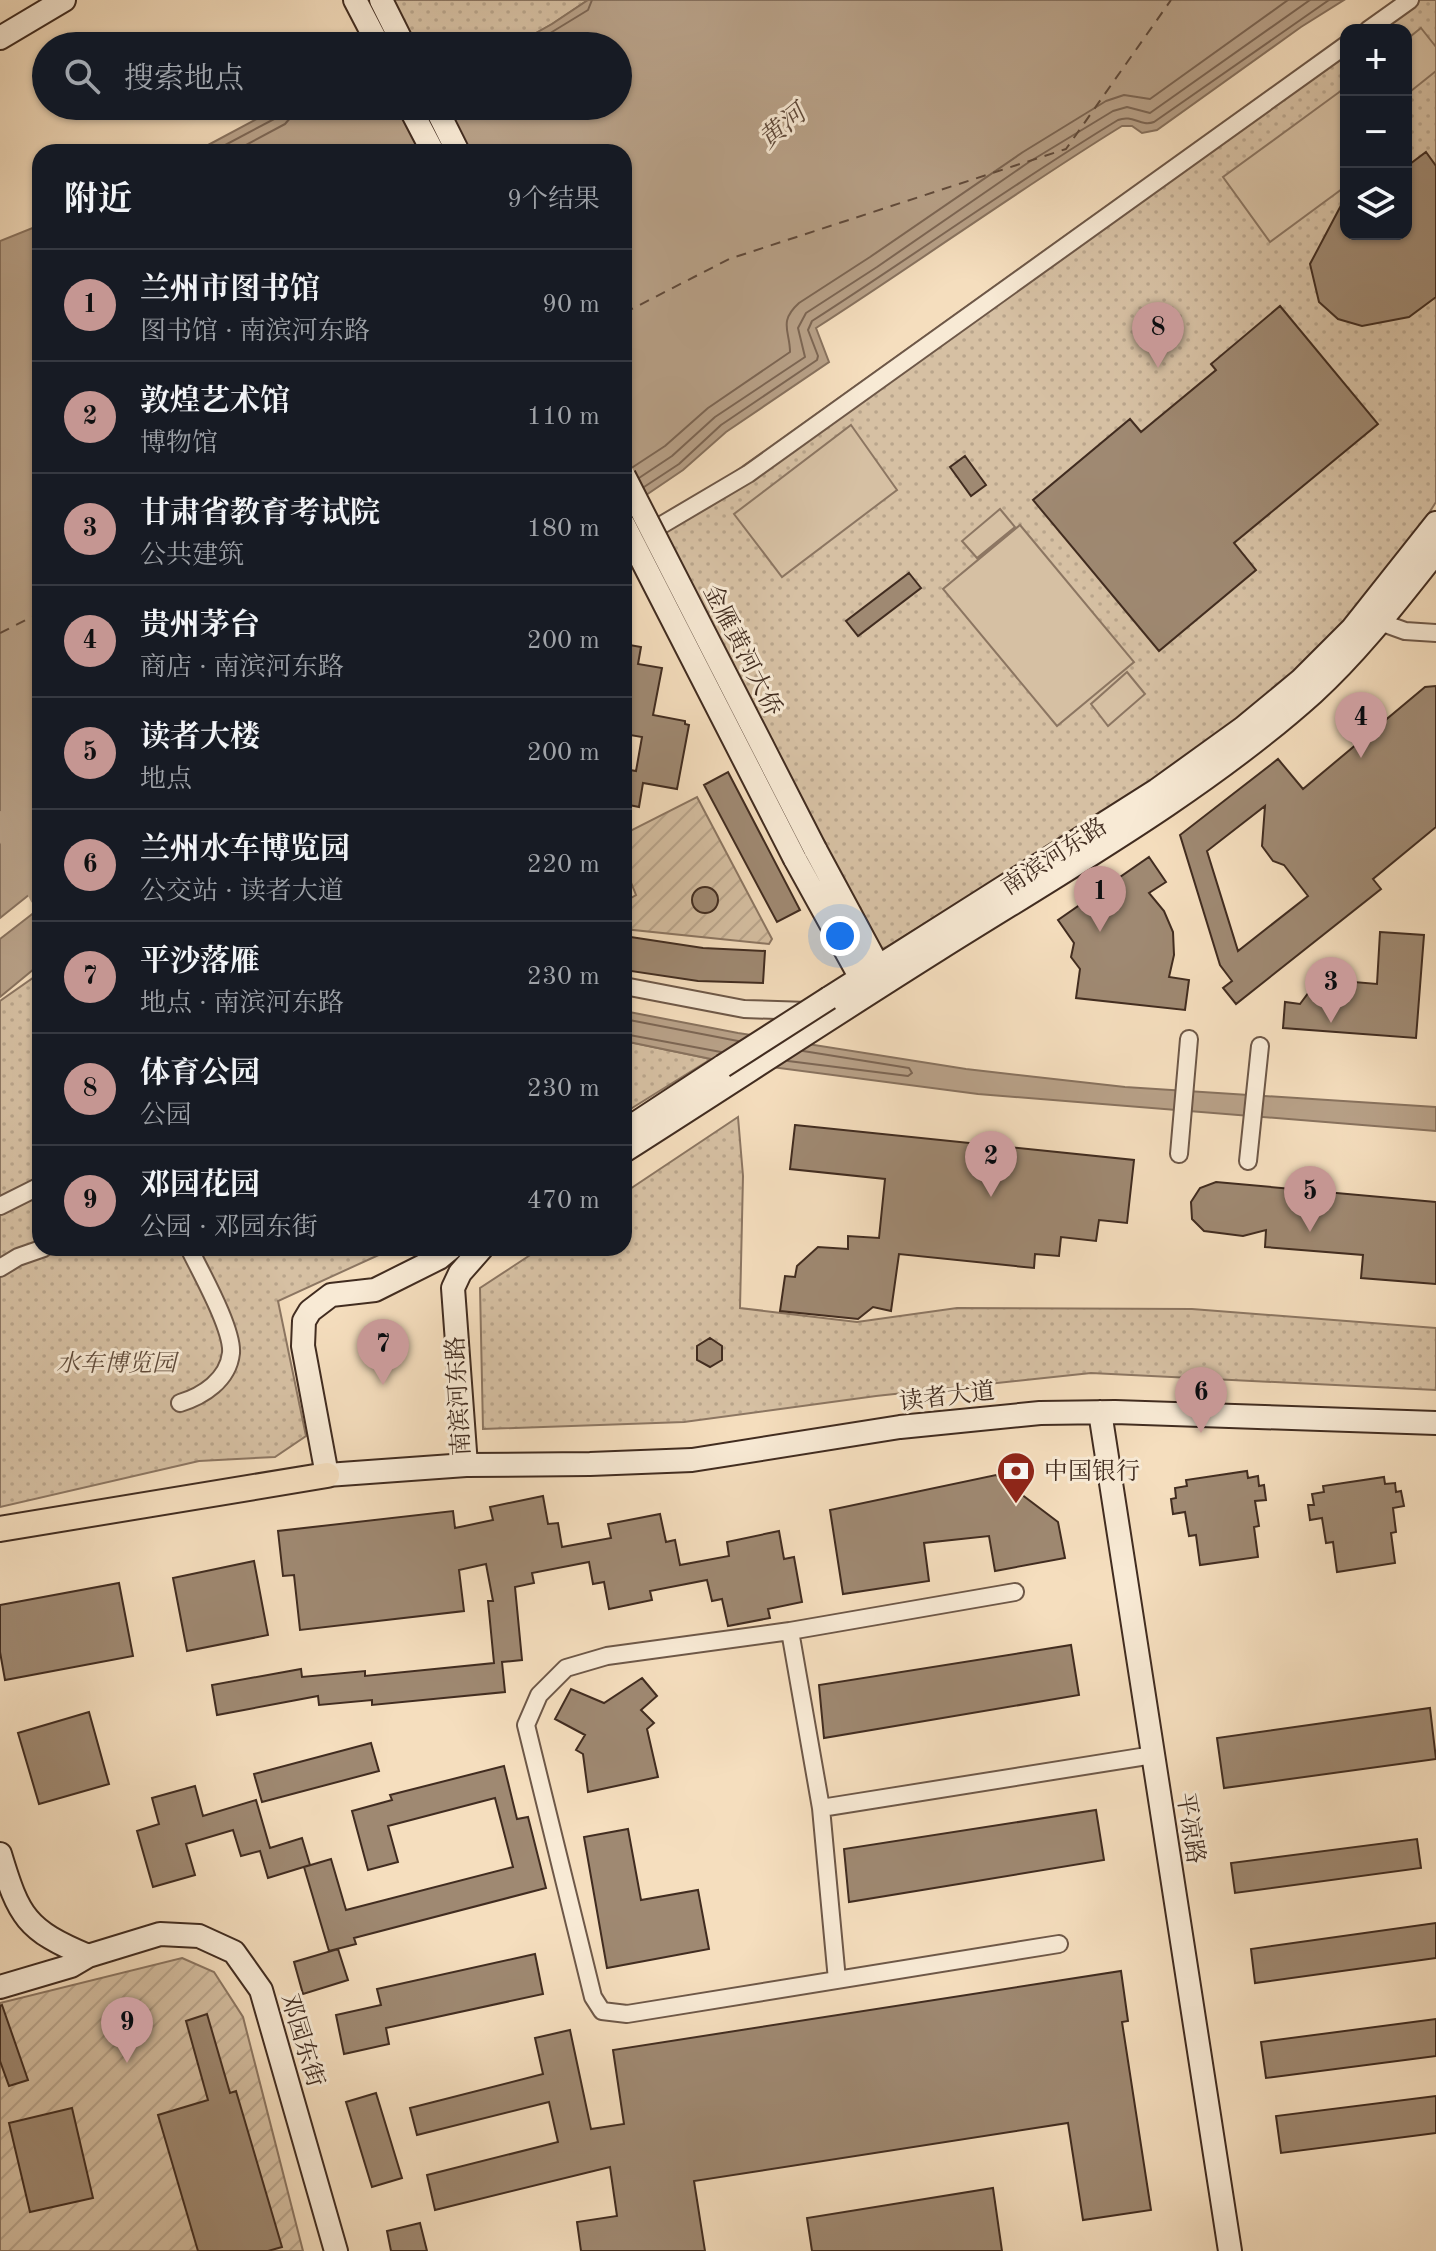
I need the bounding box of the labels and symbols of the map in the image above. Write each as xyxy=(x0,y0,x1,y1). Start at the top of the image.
water label: 黄河 xyxy=(754,97,815,154)
pin: 8 xyxy=(1132,302,1184,368)
street label: 金雁黄河大侨 xyxy=(698,580,787,721)
pin: 4 xyxy=(1335,692,1387,758)
street label: 南滨河东路 xyxy=(997,812,1112,900)
pin: 1 xyxy=(1074,866,1126,932)
your location xyxy=(820,916,860,956)
pin: 3 xyxy=(1305,957,1357,1023)
pin: 2 xyxy=(965,1131,1017,1197)
pin: 5 xyxy=(1284,1166,1336,1232)
pin: 7 xyxy=(357,1319,409,1385)
street label: 南滨河东路 xyxy=(442,1335,475,1457)
park label: 水车博览园 xyxy=(56,1350,180,1377)
pin: 6 xyxy=(1175,1367,1227,1433)
street label: 读者大道 xyxy=(898,1377,996,1416)
bank icon: 中国银行 xyxy=(995,1450,1037,1505)
place label: 中国银行 xyxy=(1044,1458,1140,1485)
street label: 平凉路 xyxy=(1172,1790,1209,1866)
street label: 邓园东街 xyxy=(276,1990,329,2090)
pin: 9 xyxy=(101,1997,153,2063)

